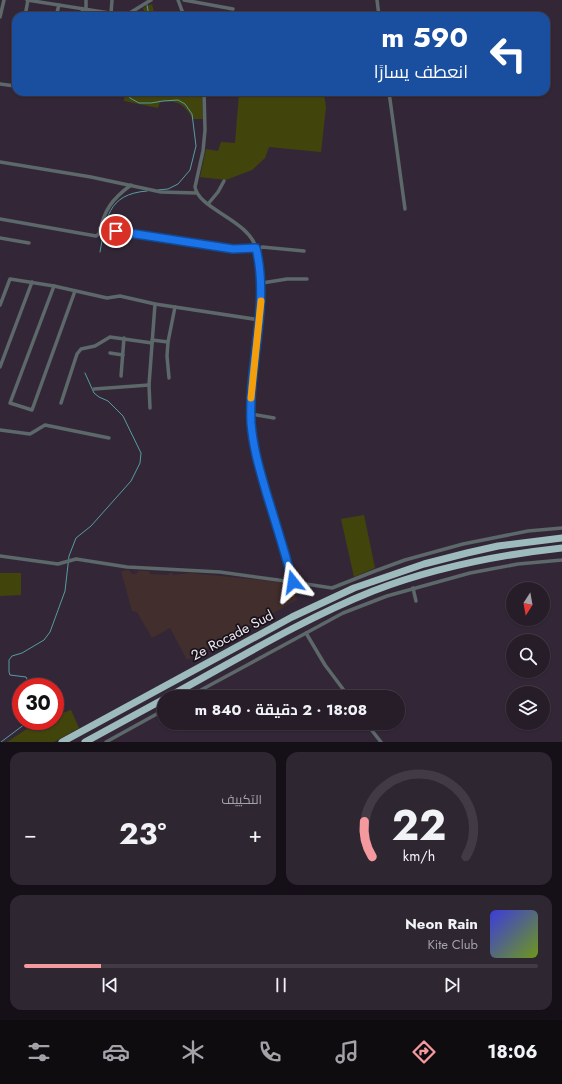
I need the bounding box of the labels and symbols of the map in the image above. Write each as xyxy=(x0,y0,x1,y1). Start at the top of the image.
pin xyxy=(99,214,133,248)
position arrow xyxy=(272,561,314,603)
north arrow xyxy=(506,582,550,626)
street label: 2e Rocade Sud xyxy=(187,605,277,665)
speed limit sign: 30 xyxy=(12,678,64,730)

